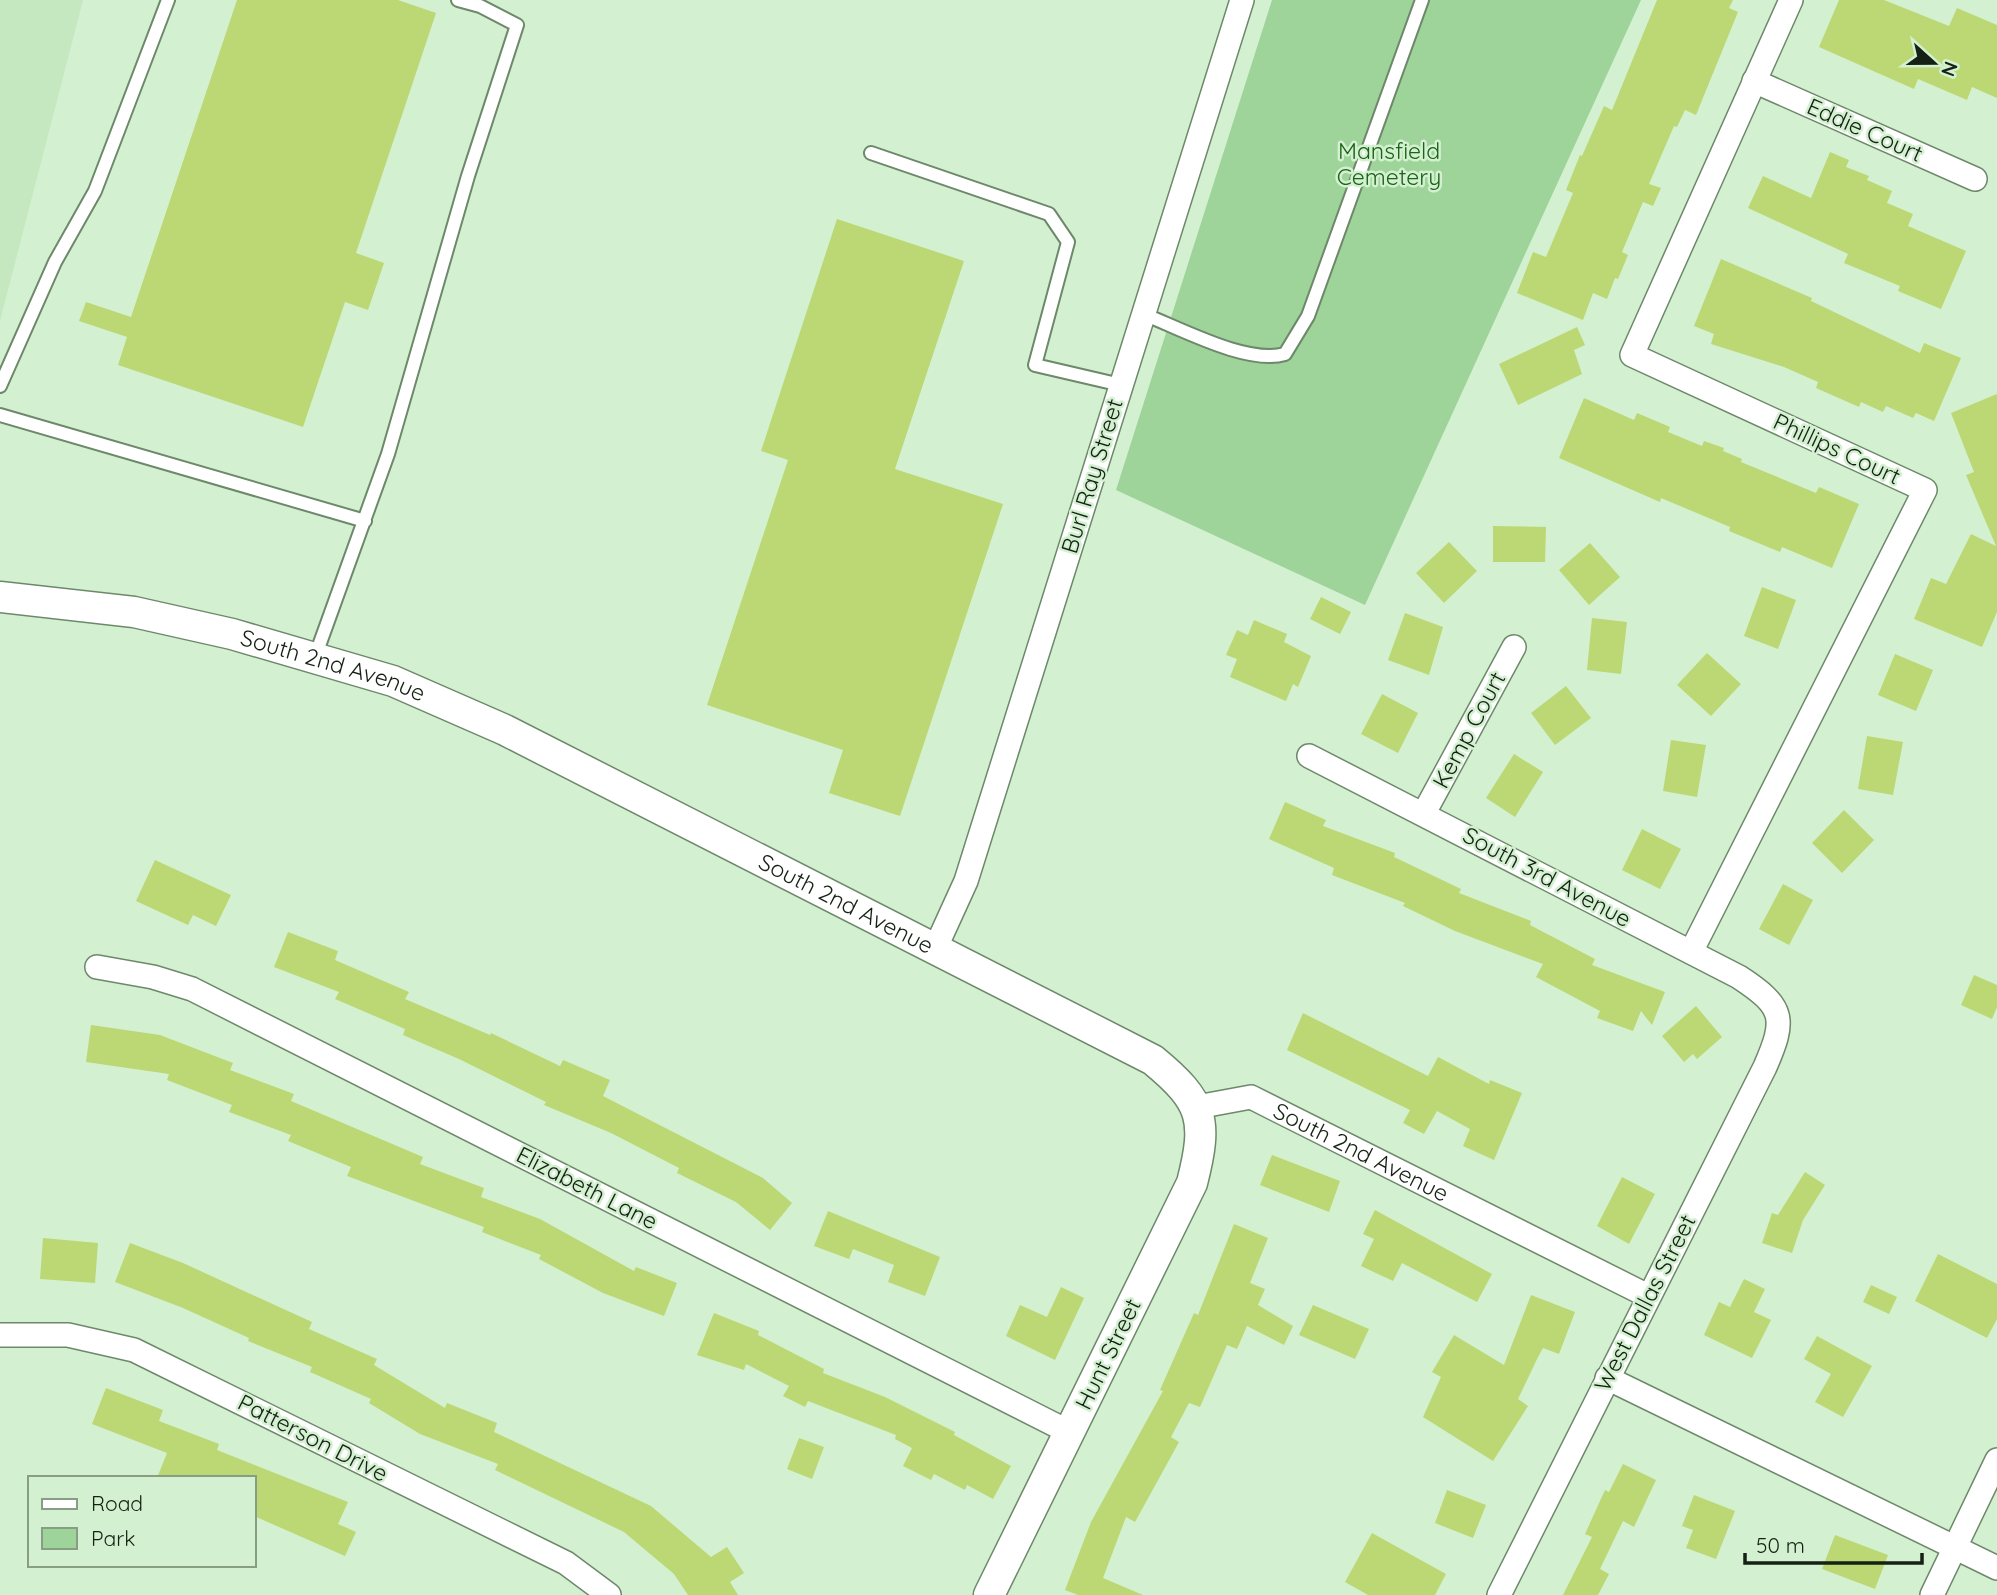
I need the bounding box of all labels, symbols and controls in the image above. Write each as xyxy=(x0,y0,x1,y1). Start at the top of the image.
north arrow xyxy=(1899,28,1969,98)
text: N xyxy=(1936,58,1964,80)
street label: Eddie Court xyxy=(1803,91,1928,168)
park label: Mansfield Cemetery xyxy=(1337,136,1441,191)
street label: Burl Ray Street xyxy=(1054,395,1129,557)
street label: Phillips Court xyxy=(1769,406,1906,491)
street label: South 2nd Avenue xyxy=(237,622,430,707)
street label: Kemp Court xyxy=(1426,666,1511,793)
street label: South 3rd Avenue xyxy=(1458,820,1636,933)
street label: South 2nd Avenue xyxy=(754,847,938,960)
street label: South 2nd Avenue xyxy=(1269,1096,1454,1208)
street label: Elizabeth Lane xyxy=(512,1140,663,1236)
street label: West Dallas Street xyxy=(1587,1209,1702,1396)
street label: Hunt Street xyxy=(1068,1293,1147,1414)
street label: Patterson Drive xyxy=(233,1387,393,1488)
legend xyxy=(28,1476,256,1567)
text: Road xyxy=(91,1490,143,1516)
scale bar xyxy=(1745,1522,1922,1566)
text: Park xyxy=(91,1525,135,1551)
text: 50 m xyxy=(1756,1532,1805,1558)

